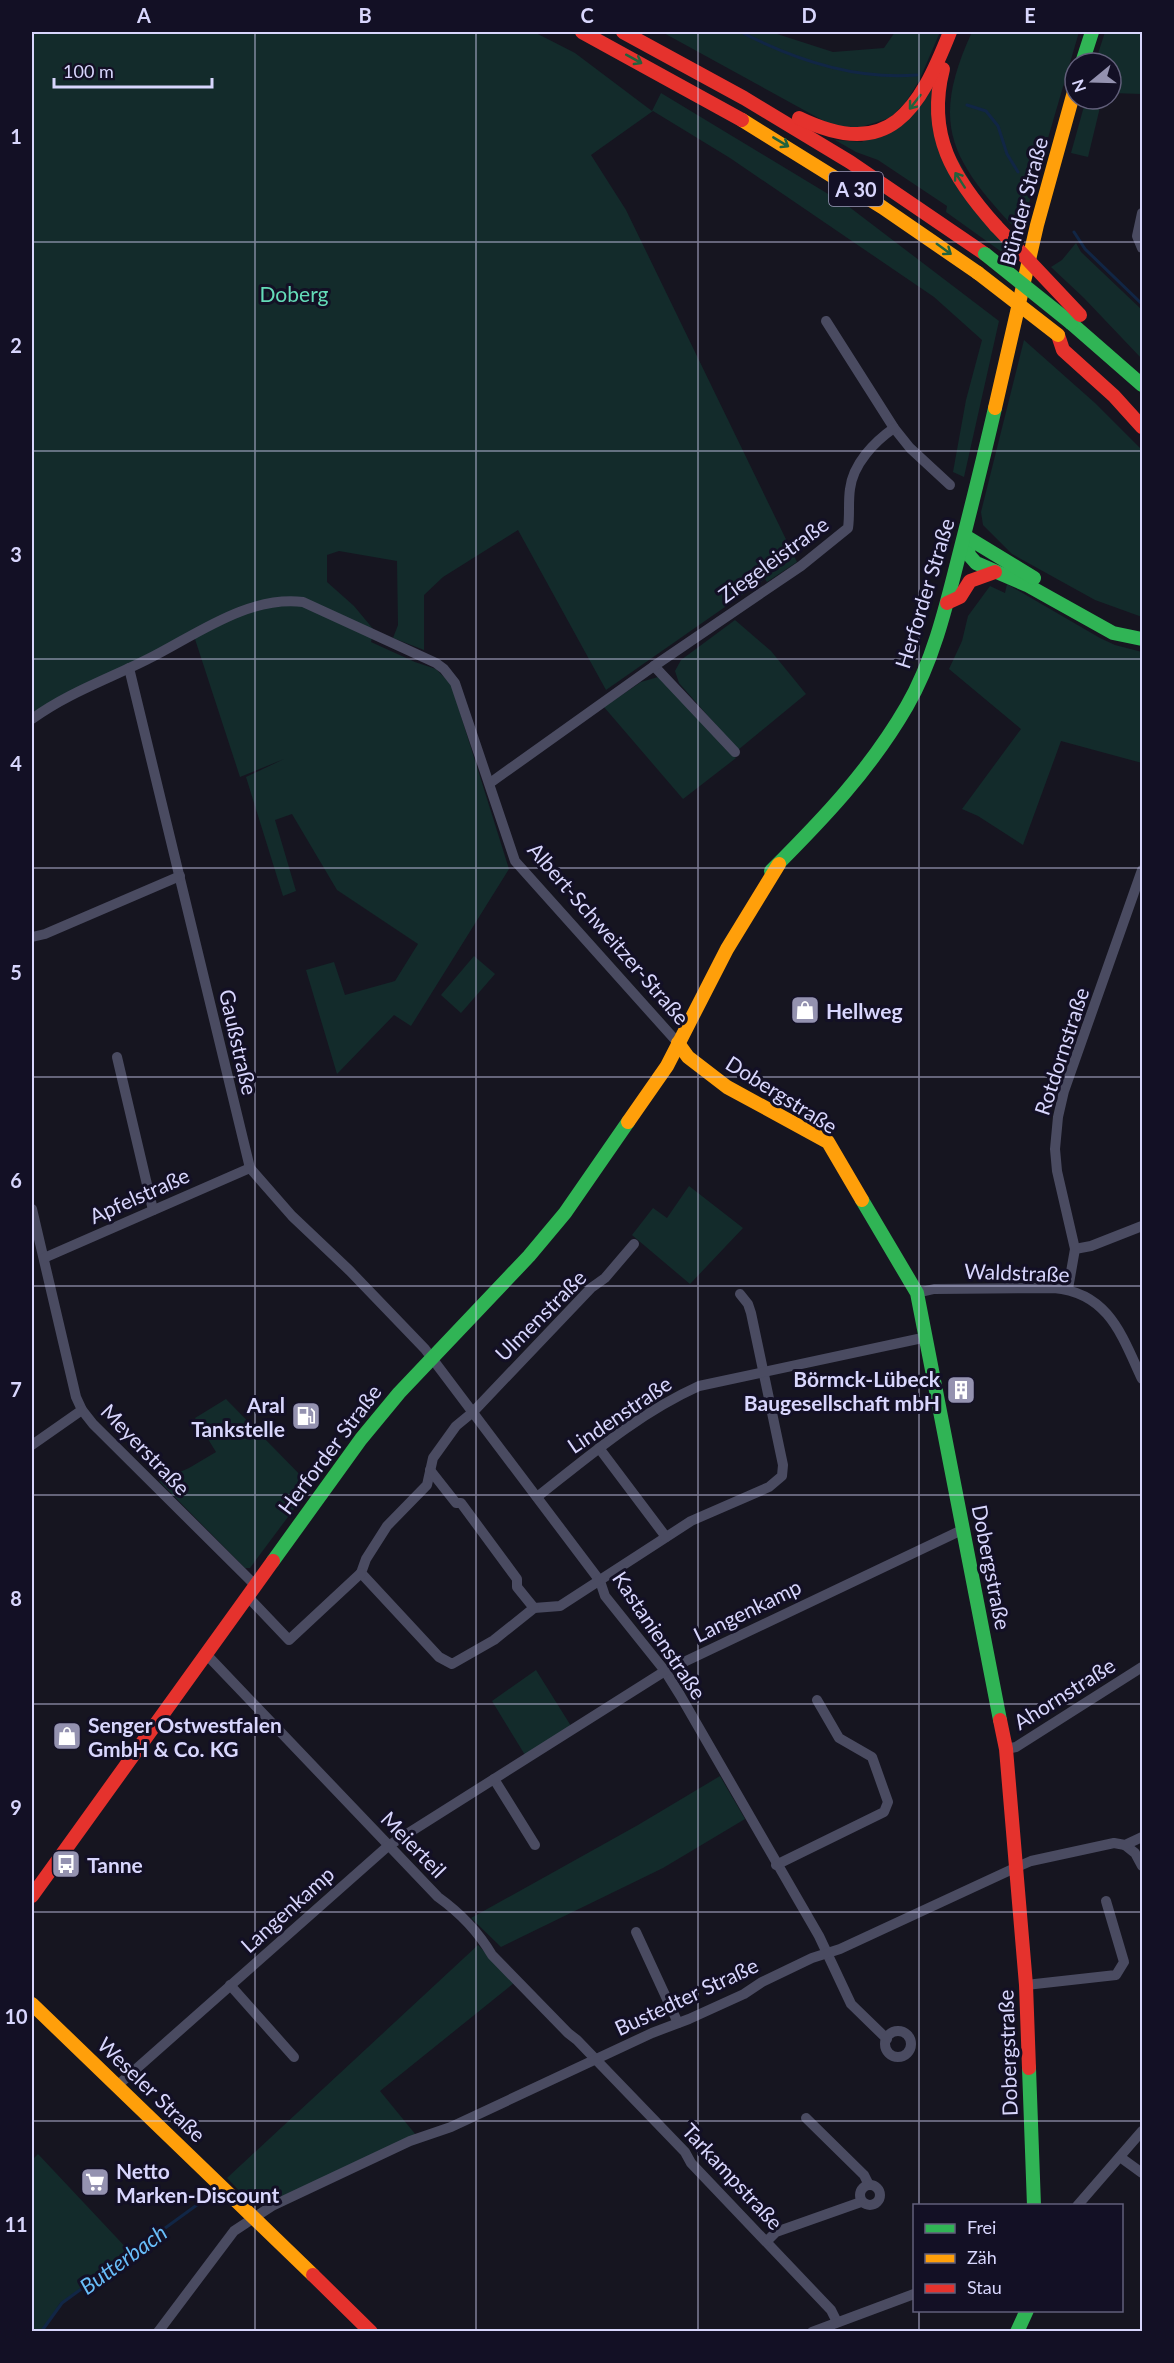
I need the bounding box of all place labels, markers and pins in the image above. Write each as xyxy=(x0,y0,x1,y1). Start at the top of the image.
shop icon: Hellweg xyxy=(789,994,821,1026)
place label: Hellweg xyxy=(826,998,902,1023)
place label: Börmck-Lübeck Baugesellschaft mbH xyxy=(744,1366,941,1415)
building icon: Börmck-Lübeck Baugesellschaft mbH xyxy=(945,1374,977,1406)
place label: Aral Tankstelle xyxy=(191,1392,285,1441)
fuel station icon: Aral Tankstelle xyxy=(290,1400,322,1432)
place label: Senger Ostwestfalen GmbH & Co. KG xyxy=(88,1712,282,1761)
shop icon: Senger Ostwestfalen GmbH & Co. KG xyxy=(51,1720,83,1752)
bus stop icon: Tanne xyxy=(50,1848,82,1880)
place label: Tanne xyxy=(87,1852,143,1877)
place label: Netto Marken-Discount xyxy=(116,2158,280,2207)
supermarket icon: Netto Marken-Discount xyxy=(79,2166,111,2198)

